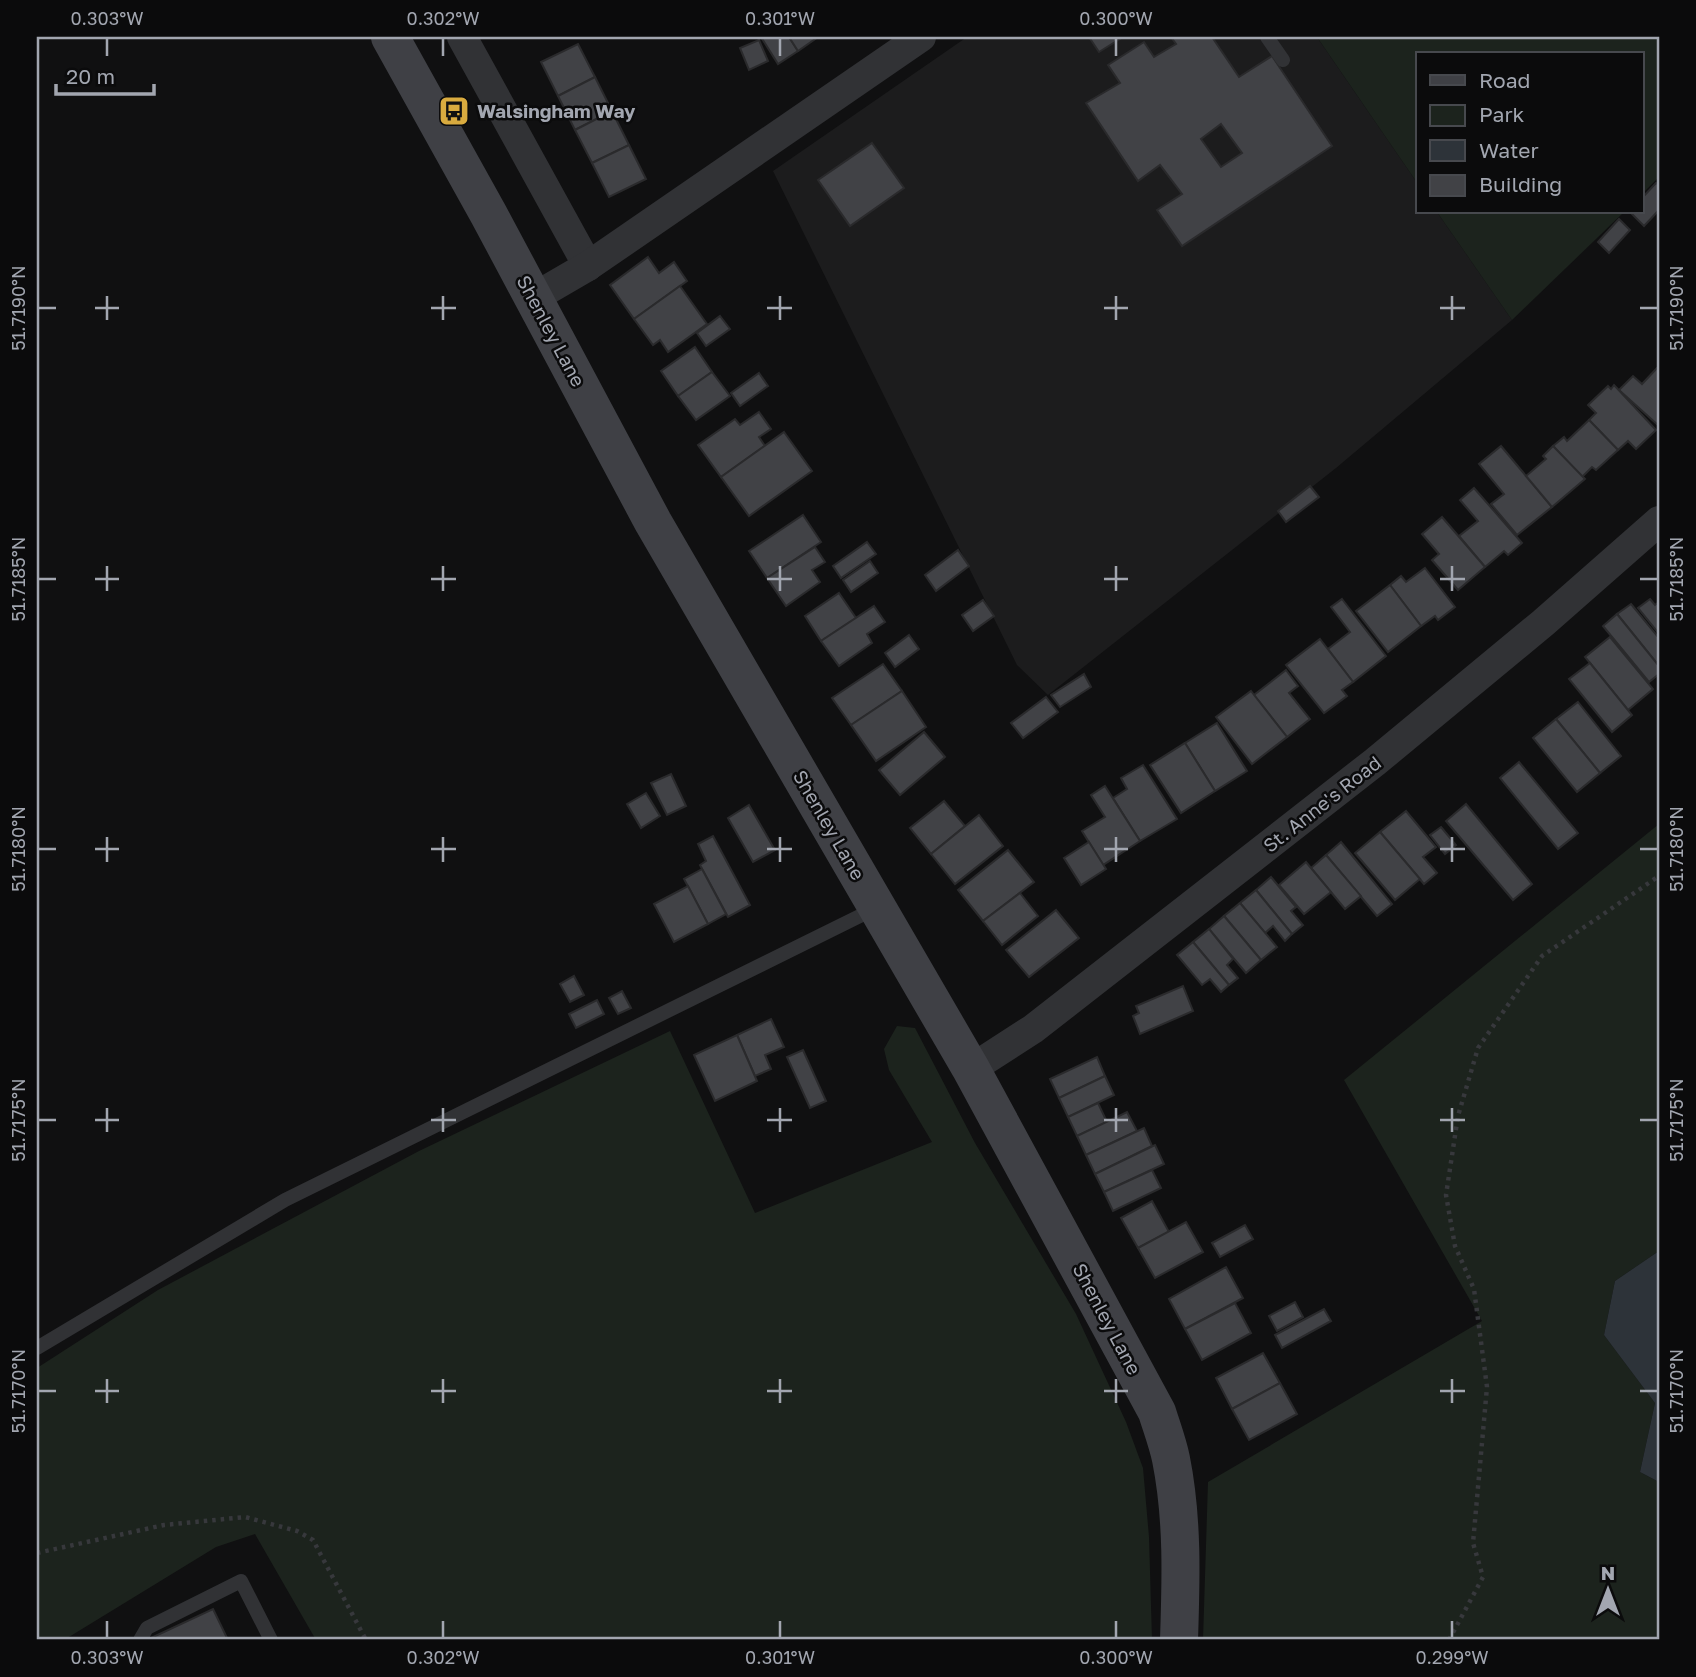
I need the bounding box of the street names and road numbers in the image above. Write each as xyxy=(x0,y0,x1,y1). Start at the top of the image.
street label: Shenley Lane xyxy=(512,271,590,390)
street label: St. Anne's Road xyxy=(1258,751,1385,857)
street label: Shenley Lane xyxy=(789,766,870,884)
street label: Shenley Lane xyxy=(1068,1259,1146,1378)

